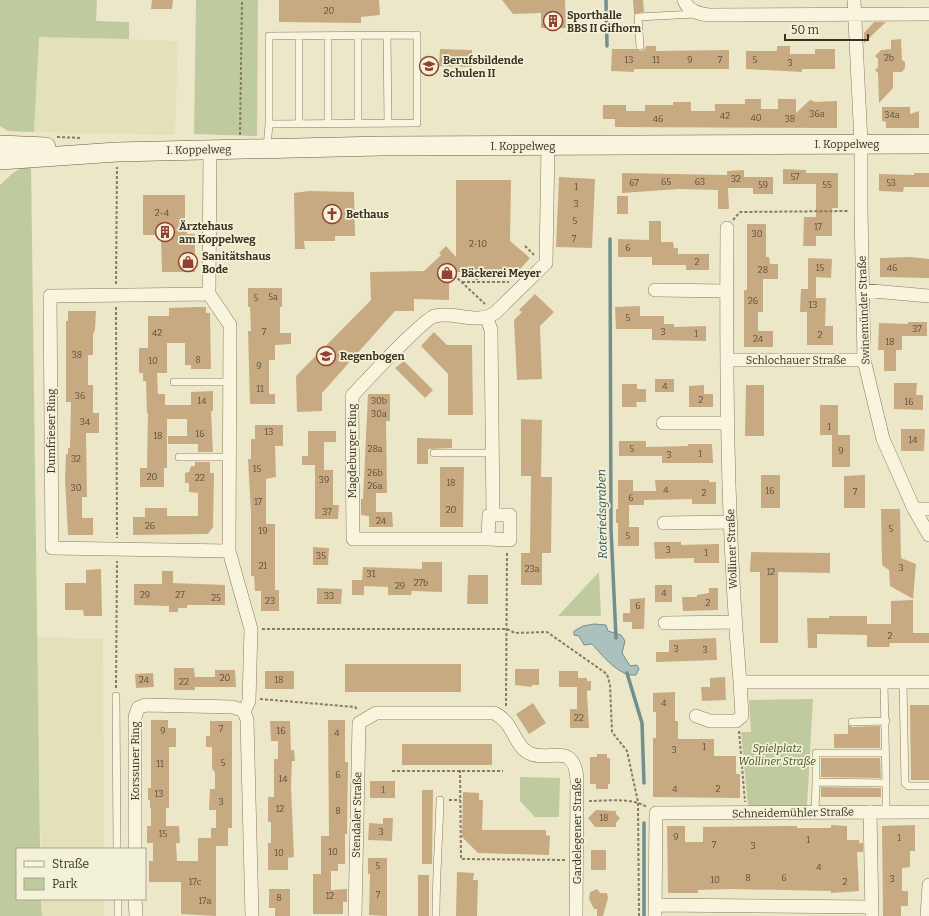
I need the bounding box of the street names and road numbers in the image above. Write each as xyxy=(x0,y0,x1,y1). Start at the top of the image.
street label: I. Koppelweg xyxy=(815,138,879,151)
street label: I. Koppelweg xyxy=(491,140,555,153)
street label: I. Koppelweg xyxy=(166,143,232,157)
street label: Swinemünder Straße xyxy=(856,255,872,365)
street label: Schlochauer Straße xyxy=(746,354,846,367)
street label: Dumfrieser Ring xyxy=(45,389,58,473)
street label: Magdeburger Ring xyxy=(346,404,359,498)
street label: Wolliner Straße xyxy=(724,509,740,589)
street label: Korssuner Ring xyxy=(129,721,142,801)
street label: Stendaler Straße xyxy=(350,772,364,858)
street label: Gardelegener Straße xyxy=(571,778,584,884)
street label: Schneidemühler Straße xyxy=(732,805,854,821)

